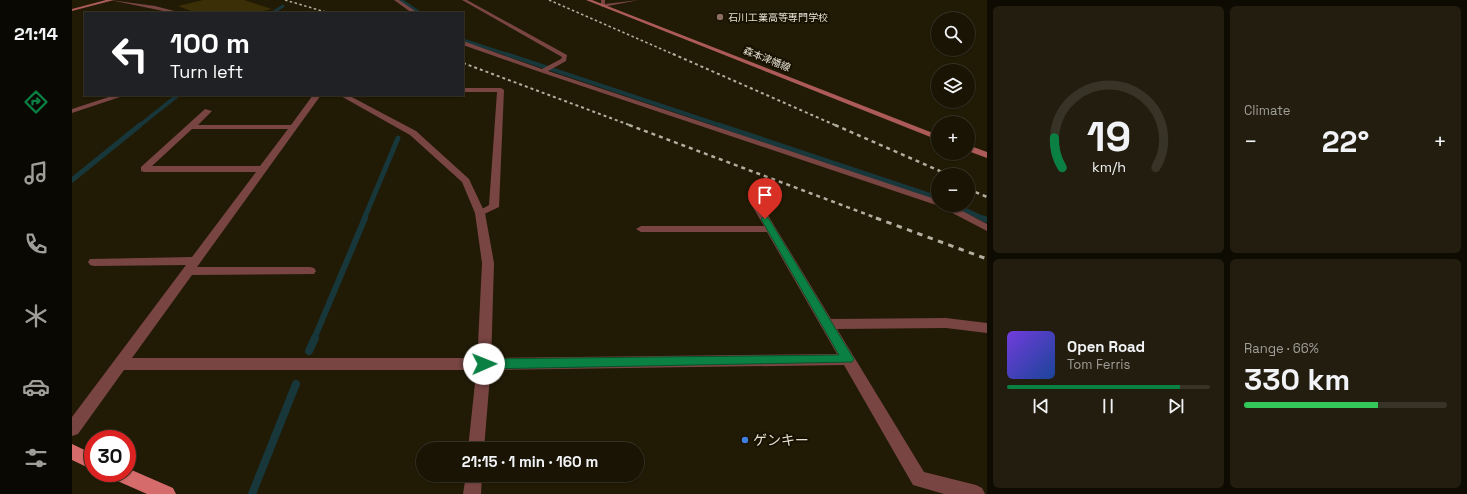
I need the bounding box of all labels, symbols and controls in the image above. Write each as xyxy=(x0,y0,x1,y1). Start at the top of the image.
place label: 石川工業高等専門学校 xyxy=(728,11,828,24)
marker: 石川工業高等専門学校 xyxy=(715,12,725,22)
map controls xyxy=(931,12,975,212)
button: search xyxy=(931,12,975,56)
text: 21:14 xyxy=(14,22,58,45)
text: 100 m xyxy=(170,25,250,61)
icon: left xyxy=(104,28,156,80)
street label: 森本津幡線 xyxy=(741,44,793,74)
text: Turn left xyxy=(170,60,243,83)
button: layers xyxy=(931,64,975,108)
icon: directions xyxy=(22,88,50,116)
text: Climate xyxy=(1244,102,1290,119)
text: 19 xyxy=(1086,109,1131,162)
button: + xyxy=(931,116,975,160)
text: 22° xyxy=(1322,122,1369,161)
text: − xyxy=(1244,127,1258,155)
text: + xyxy=(1433,127,1447,155)
text: km/h xyxy=(1091,157,1126,175)
icon: music xyxy=(22,159,50,187)
button: − xyxy=(931,168,975,212)
pin xyxy=(748,178,782,219)
icon: arrive xyxy=(754,184,776,206)
icon: phone xyxy=(22,230,50,258)
icon: climate xyxy=(22,302,50,330)
text: Open Road xyxy=(1067,337,1145,356)
text: Range · 66% xyxy=(1244,340,1319,357)
position arrow xyxy=(463,343,505,385)
text: Tom Ferris xyxy=(1067,356,1130,373)
text: 330 km xyxy=(1244,360,1350,399)
icon: car xyxy=(22,373,50,401)
icon: previous xyxy=(1030,395,1052,417)
icon: pause xyxy=(1097,395,1119,417)
icon: next xyxy=(1165,395,1187,417)
speed limit sign: 30 xyxy=(84,430,136,482)
place label: ゲンキー xyxy=(753,431,809,449)
marker: ゲンキー xyxy=(740,435,750,445)
icon: filters xyxy=(22,444,50,472)
text: 21:15 · 1 min · 160 m xyxy=(462,452,598,471)

